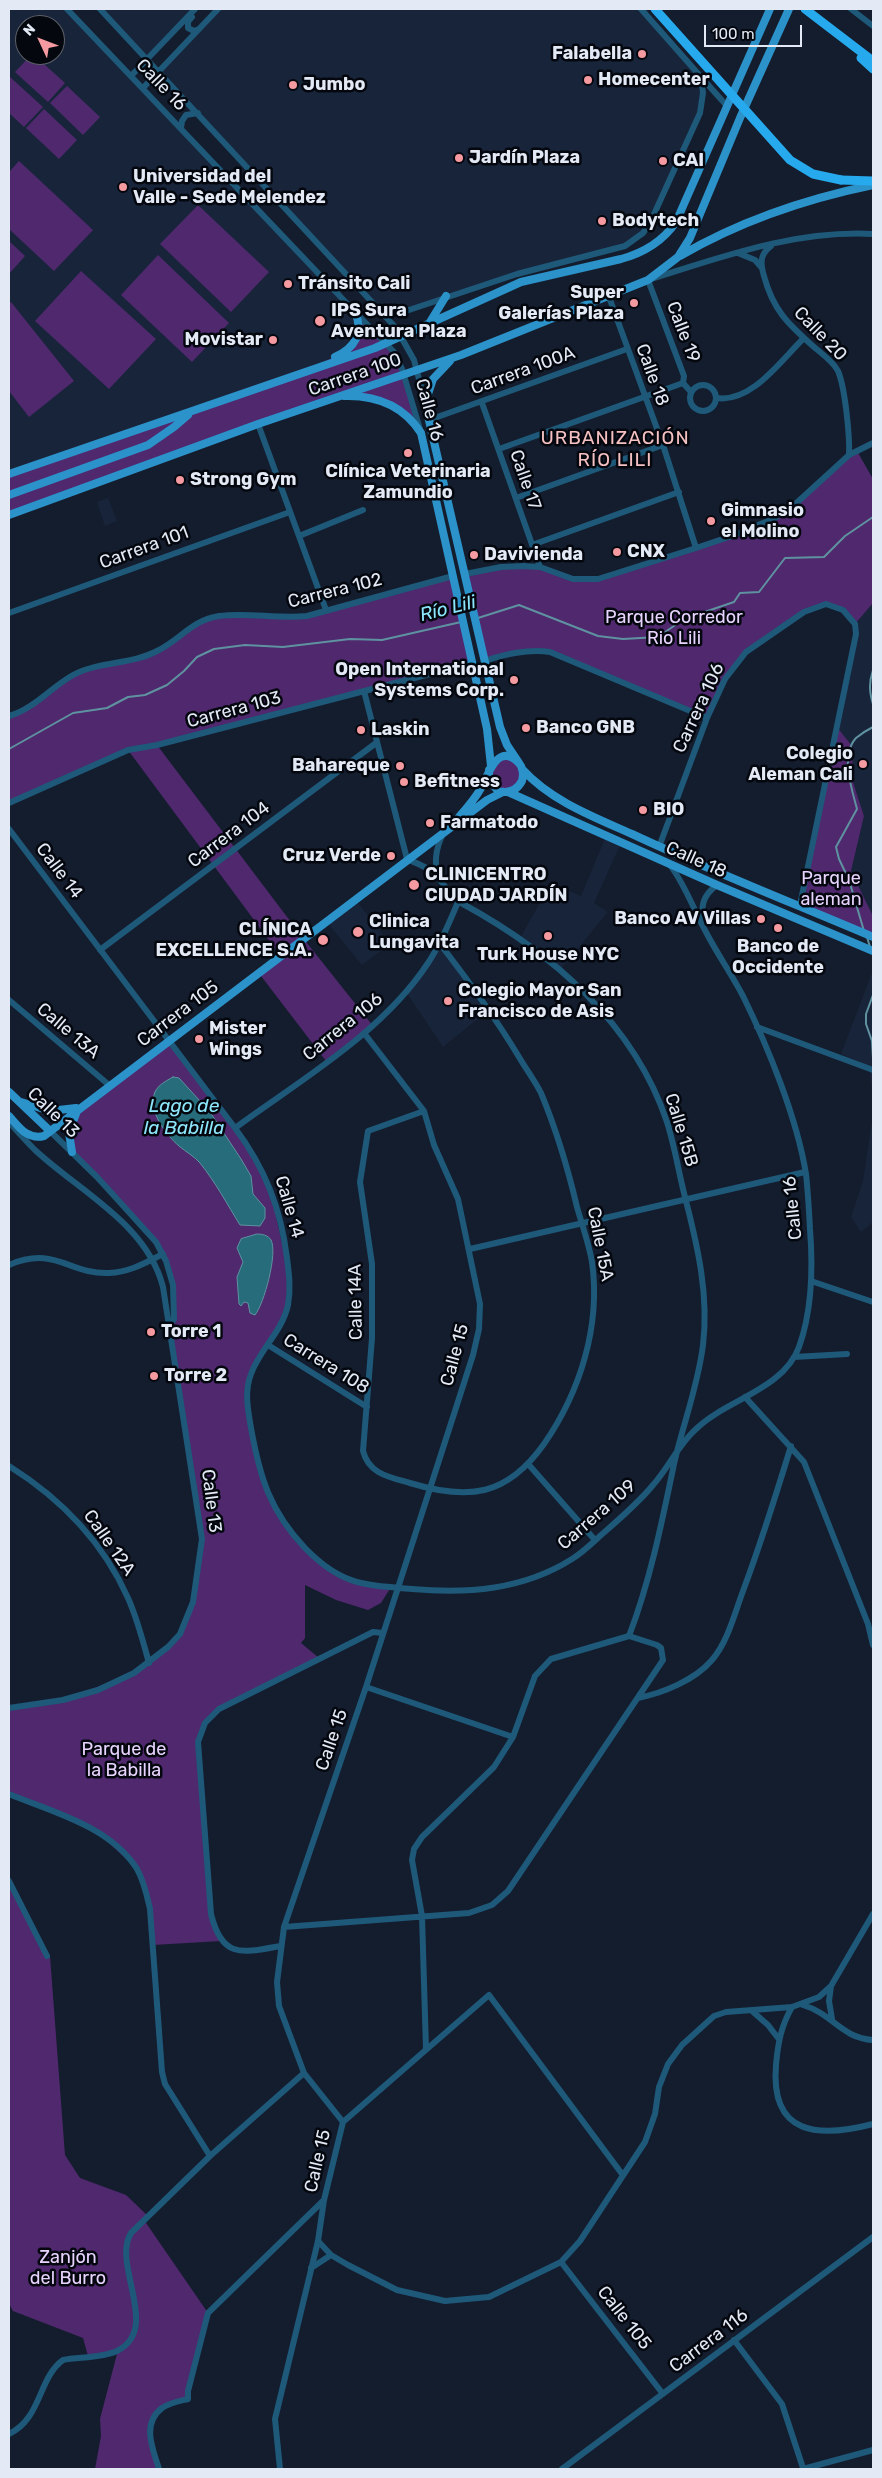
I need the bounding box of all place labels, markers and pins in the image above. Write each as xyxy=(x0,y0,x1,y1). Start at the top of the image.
place label: Falabella xyxy=(552,43,632,65)
marker: Falabella xyxy=(636,48,648,60)
place label: Homecenter xyxy=(598,69,710,91)
place label: Jumbo xyxy=(303,74,365,96)
marker: Homecenter xyxy=(582,74,594,86)
marker: Jumbo xyxy=(287,79,299,91)
place label: Jardín Plaza xyxy=(469,147,580,169)
place label: CAI xyxy=(673,150,704,172)
marker: Jardín Plaza xyxy=(453,152,465,164)
marker: CAI xyxy=(657,155,669,167)
place label: Universidad del Valle - Sede Melendez xyxy=(133,166,326,208)
marker: Universidad del Valle - Sede Melendez xyxy=(117,181,129,193)
place label: Bodytech xyxy=(612,210,699,232)
marker: Bodytech xyxy=(596,215,608,227)
place label: Tránsito Cali xyxy=(298,273,411,295)
marker: Tránsito Cali xyxy=(282,278,294,290)
place label: Super Galerías Plaza xyxy=(498,282,624,324)
marker: Super Galerías Plaza xyxy=(628,297,640,309)
place label: IPS Sura Aventura Plaza xyxy=(331,300,467,342)
marker: IPS Sura Aventura Plaza xyxy=(313,314,327,328)
place label: Movistar xyxy=(184,329,263,351)
marker: Movistar xyxy=(267,334,279,346)
marker: Clínica Veterinaria Zamundio xyxy=(402,447,414,459)
place label: Clínica Veterinaria Zamundio xyxy=(325,461,491,504)
place label: Strong Gym xyxy=(190,469,296,491)
marker: Strong Gym xyxy=(174,474,186,486)
place label: Gimnasio el Molino xyxy=(721,500,804,542)
marker: Gimnasio el Molino xyxy=(705,515,717,527)
place label: CNX xyxy=(627,541,665,563)
place label: Davivienda xyxy=(484,544,583,566)
marker: CNX xyxy=(611,546,623,558)
marker: Davivienda xyxy=(468,549,480,561)
place label: Open International Systems Corp. xyxy=(335,659,504,702)
marker: Open International Systems Corp. xyxy=(508,674,520,686)
place label: Banco GNB xyxy=(536,717,635,739)
place label: Laskin xyxy=(371,719,430,741)
marker: Banco GNB xyxy=(520,722,532,734)
marker: Laskin xyxy=(355,724,367,736)
place label: Colegio Aleman Cali xyxy=(748,743,853,786)
place label: Bahareque xyxy=(292,755,390,777)
marker: Colegio Aleman Cali xyxy=(857,758,869,770)
marker: Bahareque xyxy=(394,760,406,772)
place label: Befitness xyxy=(414,771,500,793)
marker: Befitness xyxy=(398,776,410,788)
place label: BIO xyxy=(653,799,684,821)
marker: BIO xyxy=(637,804,649,816)
place label: Farmatodo xyxy=(440,812,538,834)
marker: Farmatodo xyxy=(424,817,436,829)
place label: Cruz Verde xyxy=(283,845,381,867)
marker: Cruz Verde xyxy=(385,850,397,862)
place label: CLINICENTRO CIUDAD JARDÍN xyxy=(425,864,568,906)
marker: CLINICENTRO CIUDAD JARDÍN xyxy=(407,878,421,892)
place label: Banco AV Villas xyxy=(614,908,751,930)
place label: Clinica Lungavita xyxy=(369,911,459,954)
marker: Banco AV Villas xyxy=(755,913,767,925)
place label: CLÍNICA EXCELLENCE S.A. xyxy=(156,919,312,962)
marker: Banco de Occidente xyxy=(772,922,784,934)
marker: Clinica Lungavita xyxy=(351,925,365,939)
marker: Turk House NYC xyxy=(542,930,554,942)
marker: CLÍNICA EXCELLENCE S.A. xyxy=(316,933,330,947)
place label: Banco de Occidente xyxy=(732,936,824,979)
place label: Turk House NYC xyxy=(477,944,619,966)
place label: Colegio Mayor San Francisco de Asis xyxy=(458,980,622,1022)
marker: Colegio Mayor San Francisco de Asis xyxy=(442,995,454,1007)
place label: Mister Wings xyxy=(209,1018,266,1060)
marker: Mister Wings xyxy=(193,1033,205,1045)
place label: Torre 1 xyxy=(161,1321,221,1343)
marker: Torre 1 xyxy=(145,1326,157,1338)
place label: Torre 2 xyxy=(164,1365,227,1387)
marker: Torre 2 xyxy=(148,1370,160,1382)

